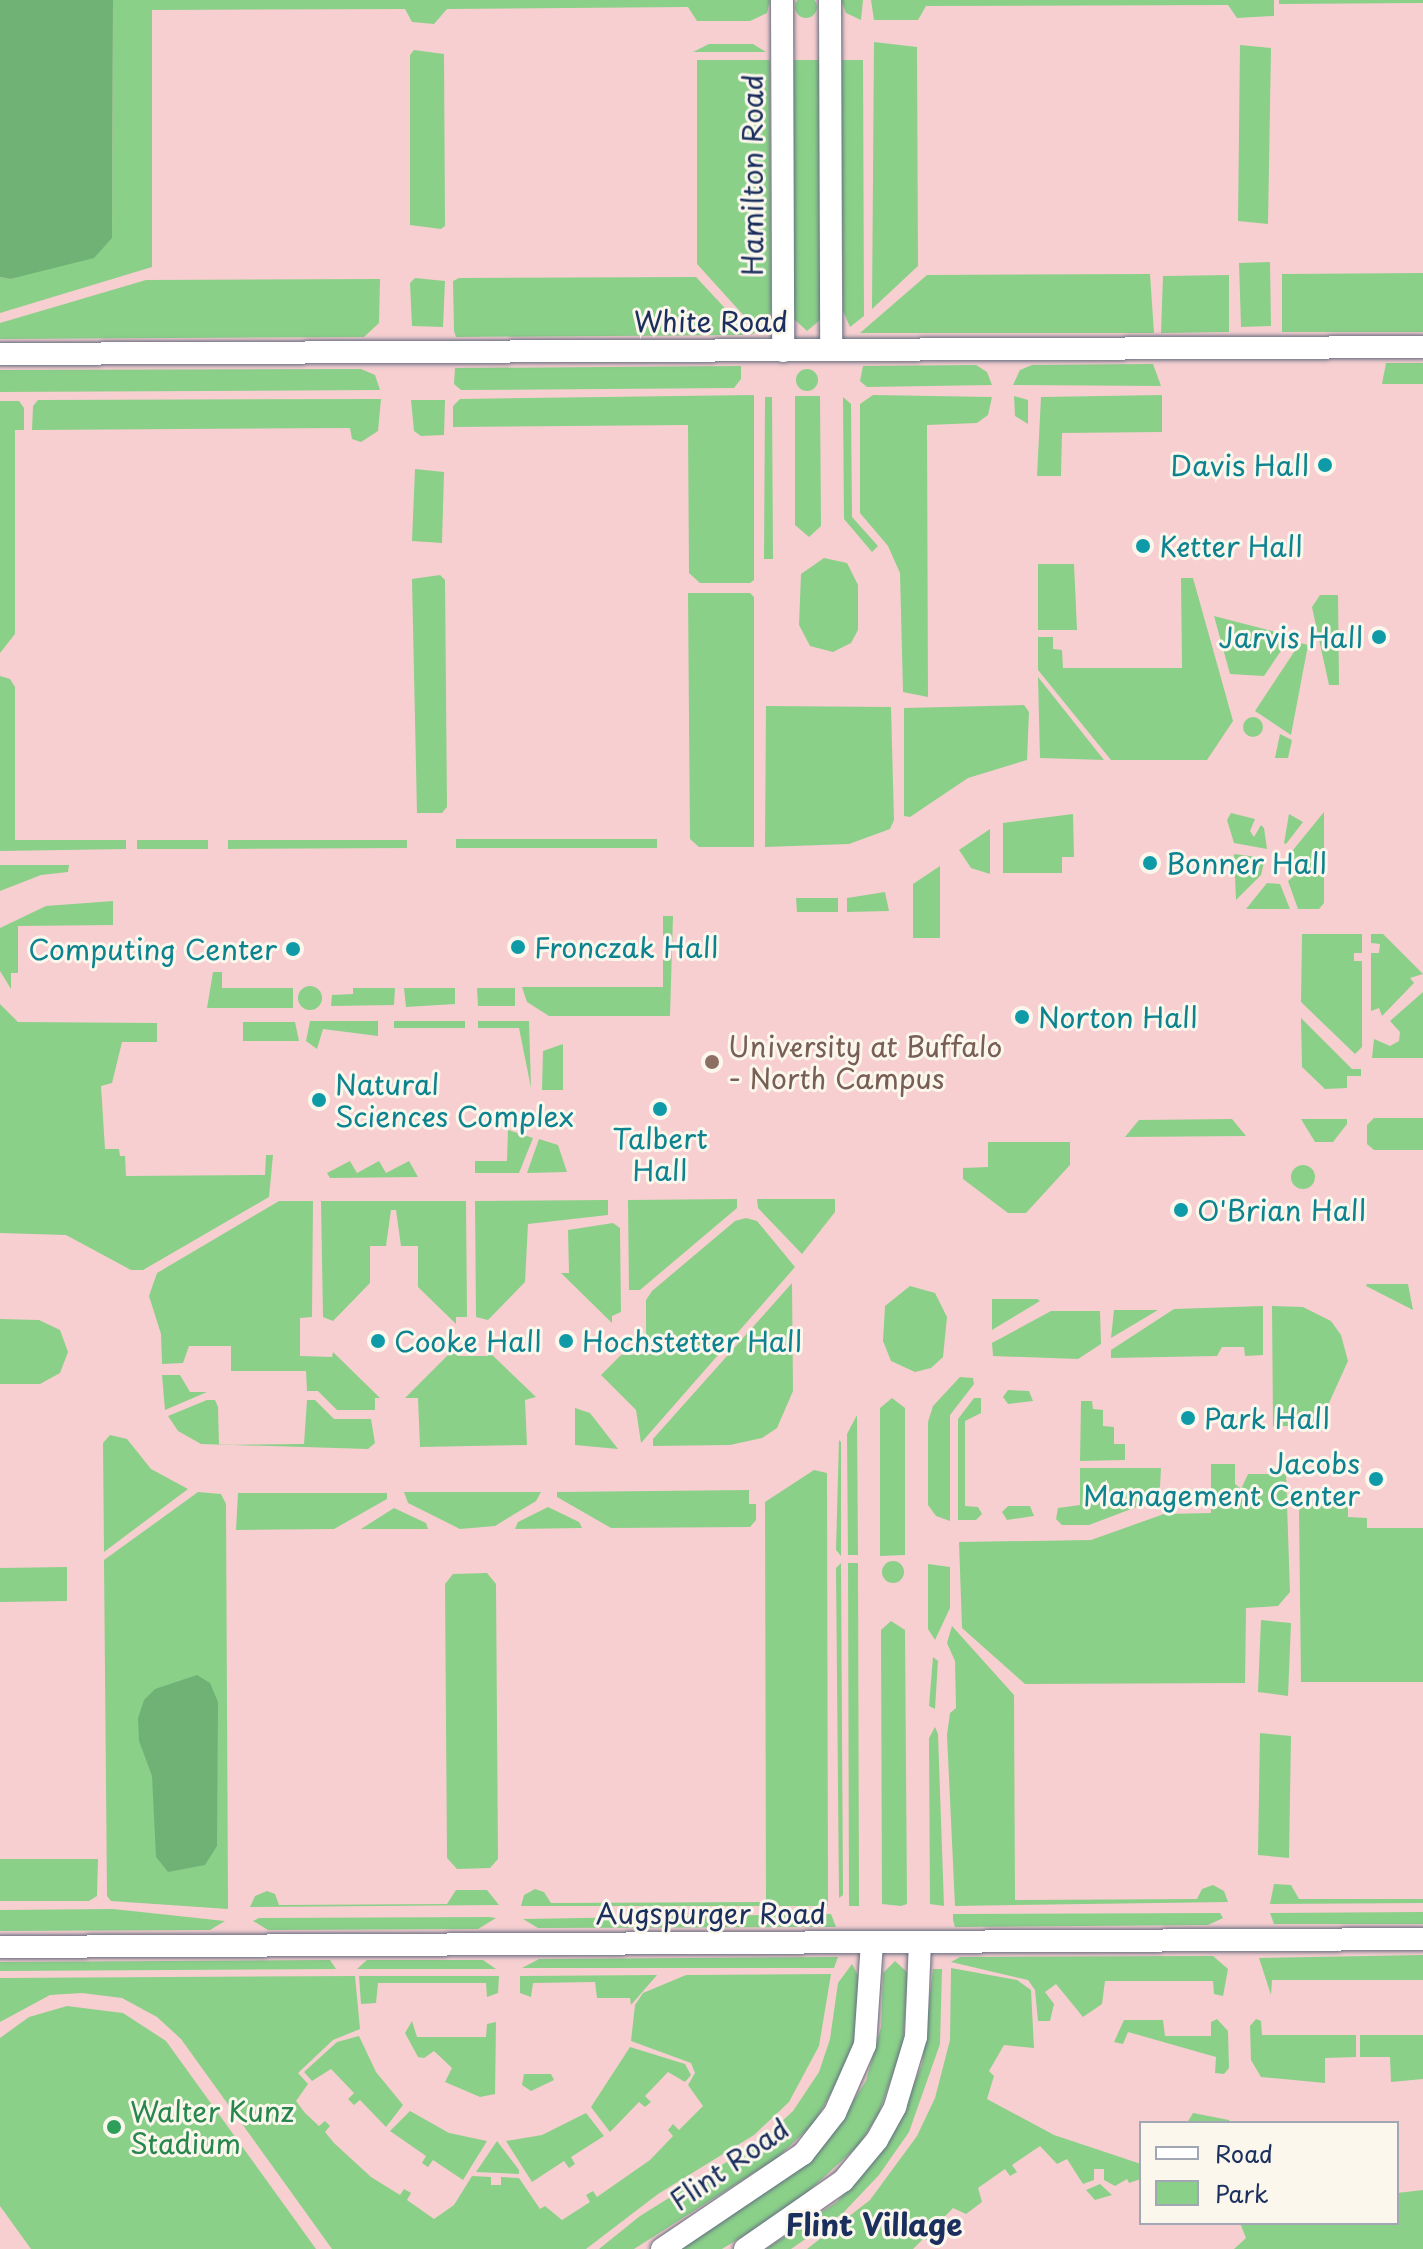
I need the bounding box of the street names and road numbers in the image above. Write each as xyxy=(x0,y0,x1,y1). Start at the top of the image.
street label: Hamilton Road xyxy=(735,75,769,275)
street label: White Road xyxy=(634,304,788,338)
street label: Augspurger Road xyxy=(595,1896,827,1930)
street label: Flint Road xyxy=(664,2111,794,2217)

